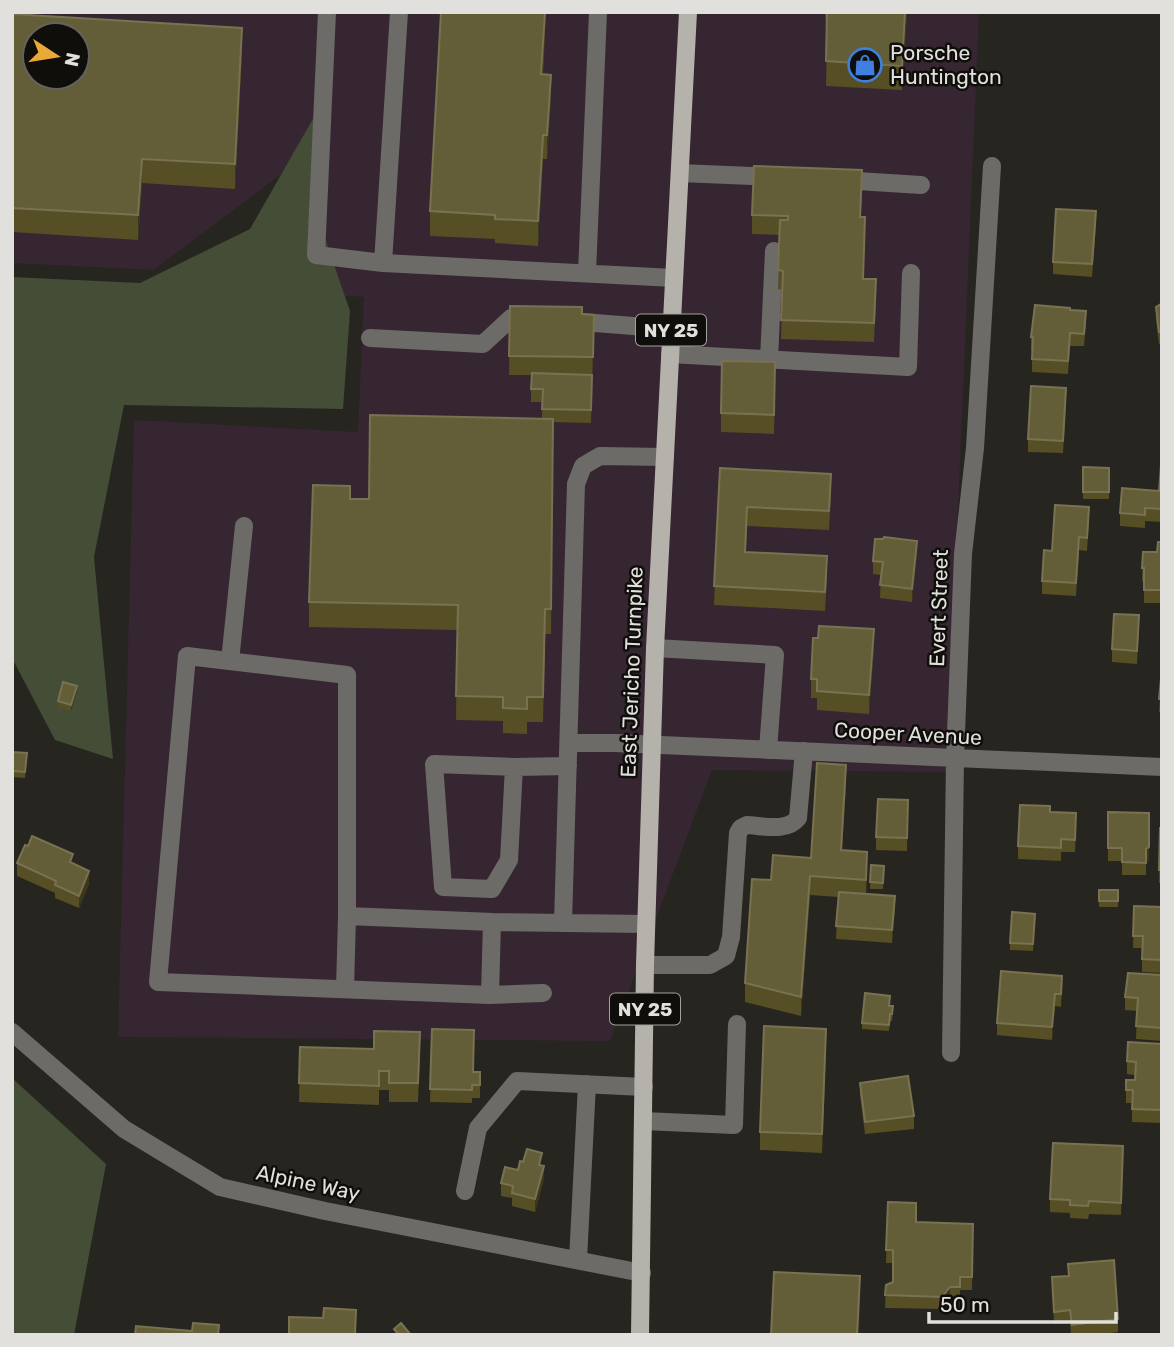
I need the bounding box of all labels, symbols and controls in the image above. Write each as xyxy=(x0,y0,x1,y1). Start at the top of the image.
north arrow xyxy=(21,21,91,91)
place label: Porsche Huntington xyxy=(890,40,1002,89)
shop icon: Porsche Huntington xyxy=(846,46,884,84)
text: N xyxy=(59,50,85,69)
road number: NY 25 xyxy=(636,314,706,346)
street label: Evert Street xyxy=(924,549,953,667)
street label: East Jericho Turnpike xyxy=(615,566,648,778)
street label: Cooper Avenue xyxy=(833,717,983,750)
road number: NY 25 xyxy=(610,993,680,1024)
street label: Alpine Way xyxy=(254,1159,363,1206)
scale bar xyxy=(929,1280,1116,1324)
text: 50 m xyxy=(940,1292,990,1317)

